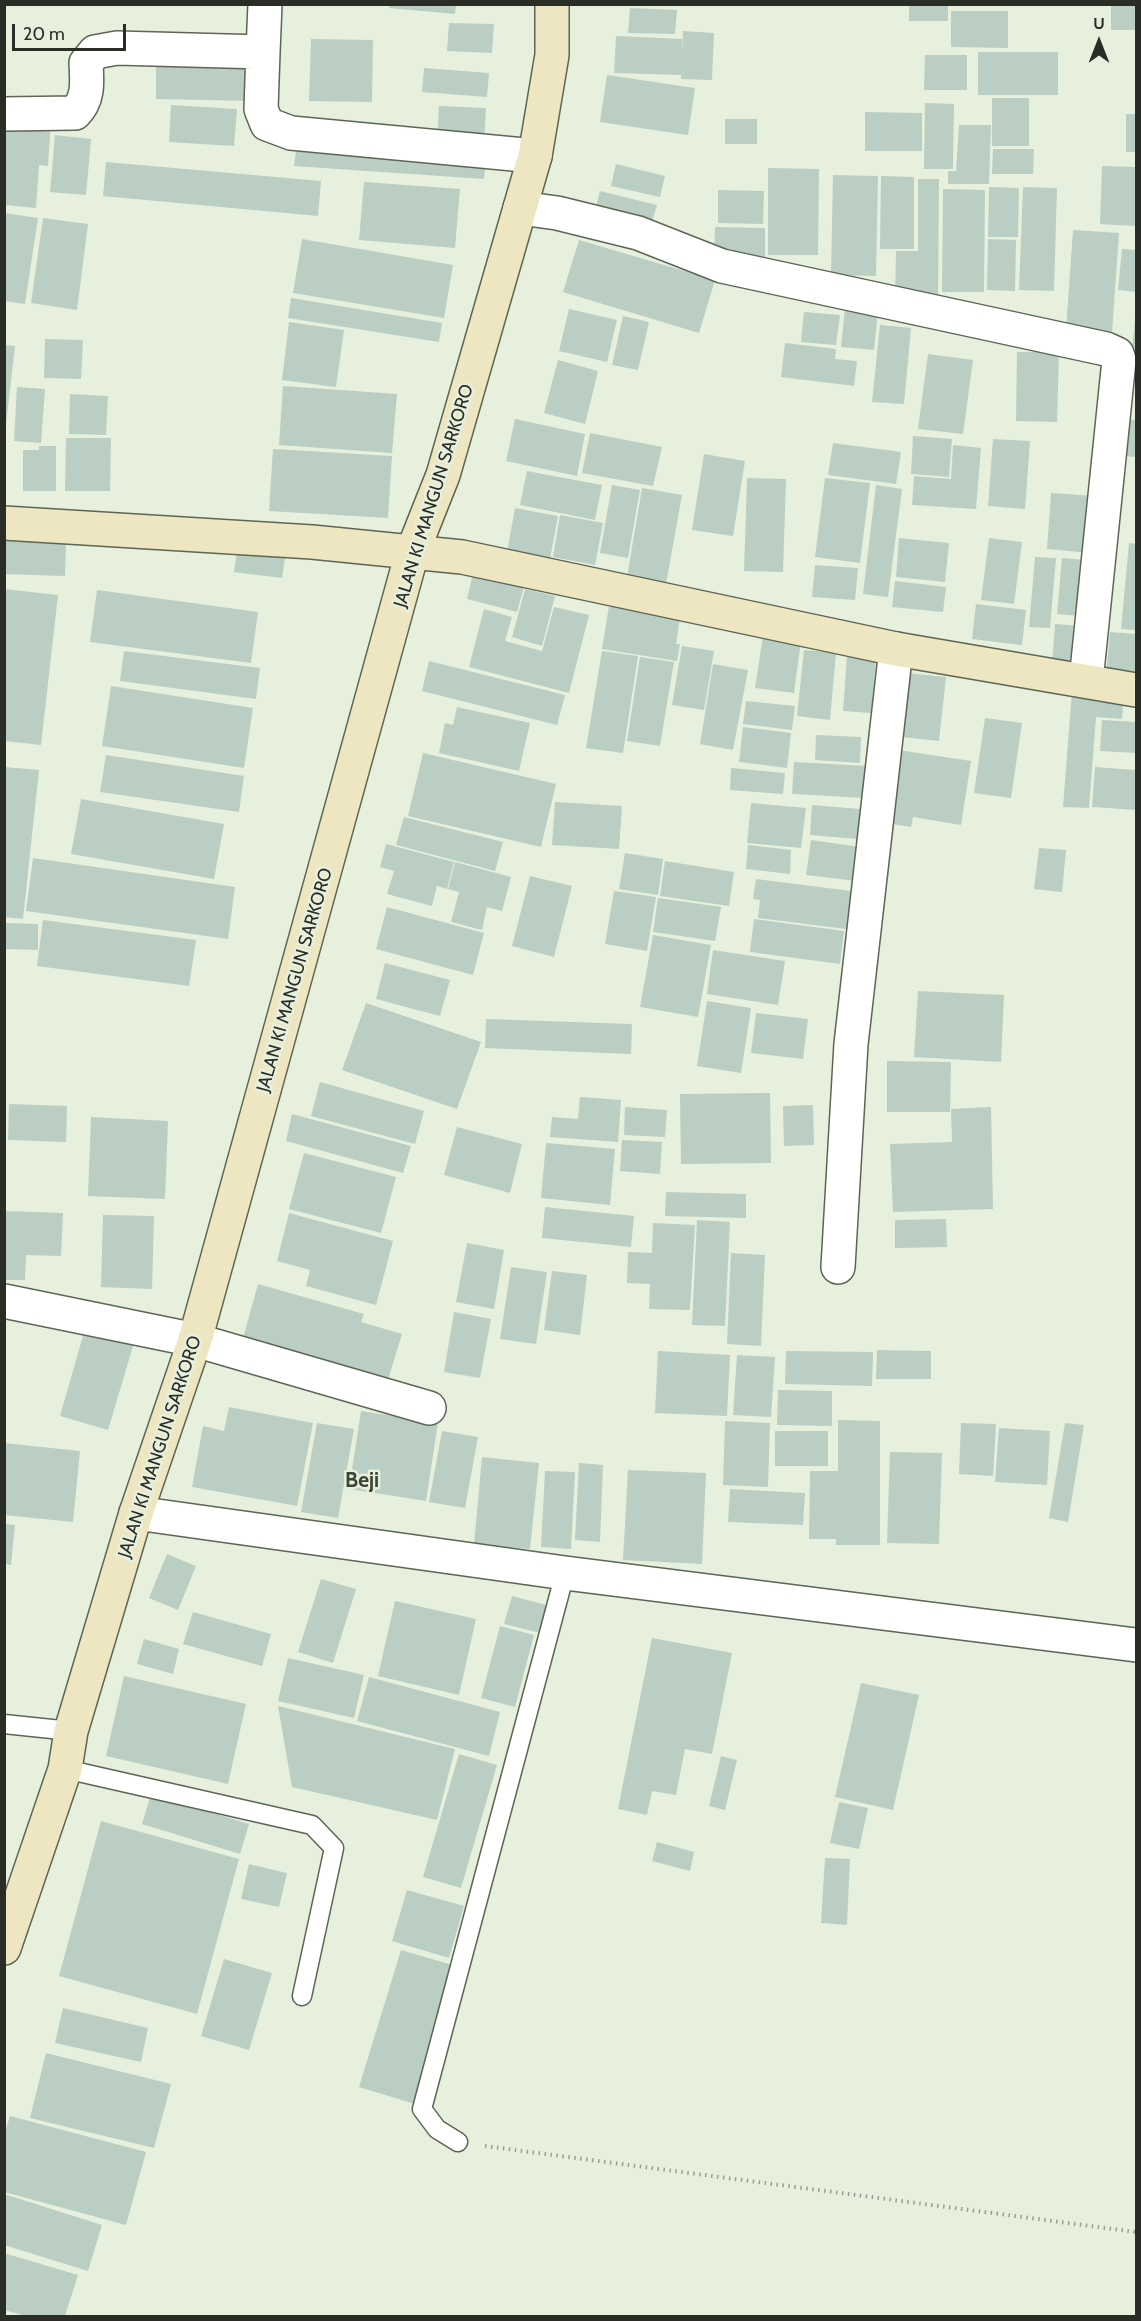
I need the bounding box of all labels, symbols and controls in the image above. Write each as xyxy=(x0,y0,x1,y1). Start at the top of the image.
scale bar xyxy=(15,12,129,50)
north arrow xyxy=(1069,12,1129,72)
text: U xyxy=(1093,14,1105,33)
text: 20 m xyxy=(23,23,65,45)
street label: JALAN KI MANGUN SARKORO xyxy=(390,382,478,610)
street label: JALAN KI MANGUN SARKORO xyxy=(253,865,337,1095)
street label: JALAN KI MANGUN SARKORO xyxy=(114,1333,206,1561)
district label: Beji xyxy=(345,1468,379,1494)

